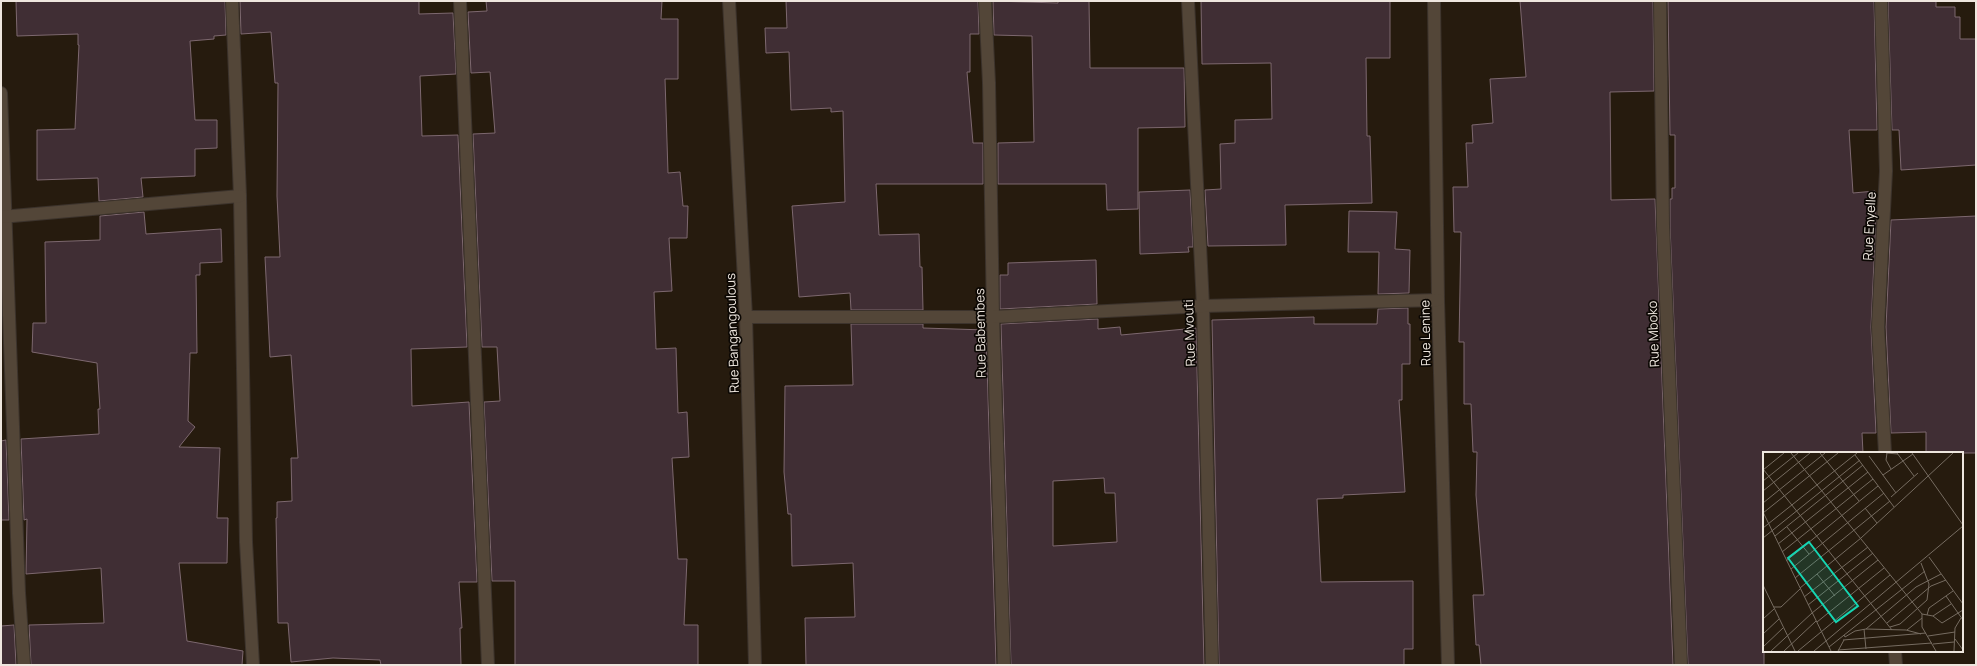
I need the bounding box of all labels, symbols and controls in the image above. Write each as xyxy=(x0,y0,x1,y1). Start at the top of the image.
street label: Rue Enyelle xyxy=(1858,191,1880,261)
street label: Rue Bangangoulous xyxy=(721,273,743,393)
street label: Rue Babembes xyxy=(970,288,990,378)
street label: Rue Mvouti xyxy=(1179,299,1199,367)
street label: Rue Lenine xyxy=(1415,299,1435,366)
street label: Rue Mboko xyxy=(1643,300,1663,368)
inset map xyxy=(1763,452,1963,652)

